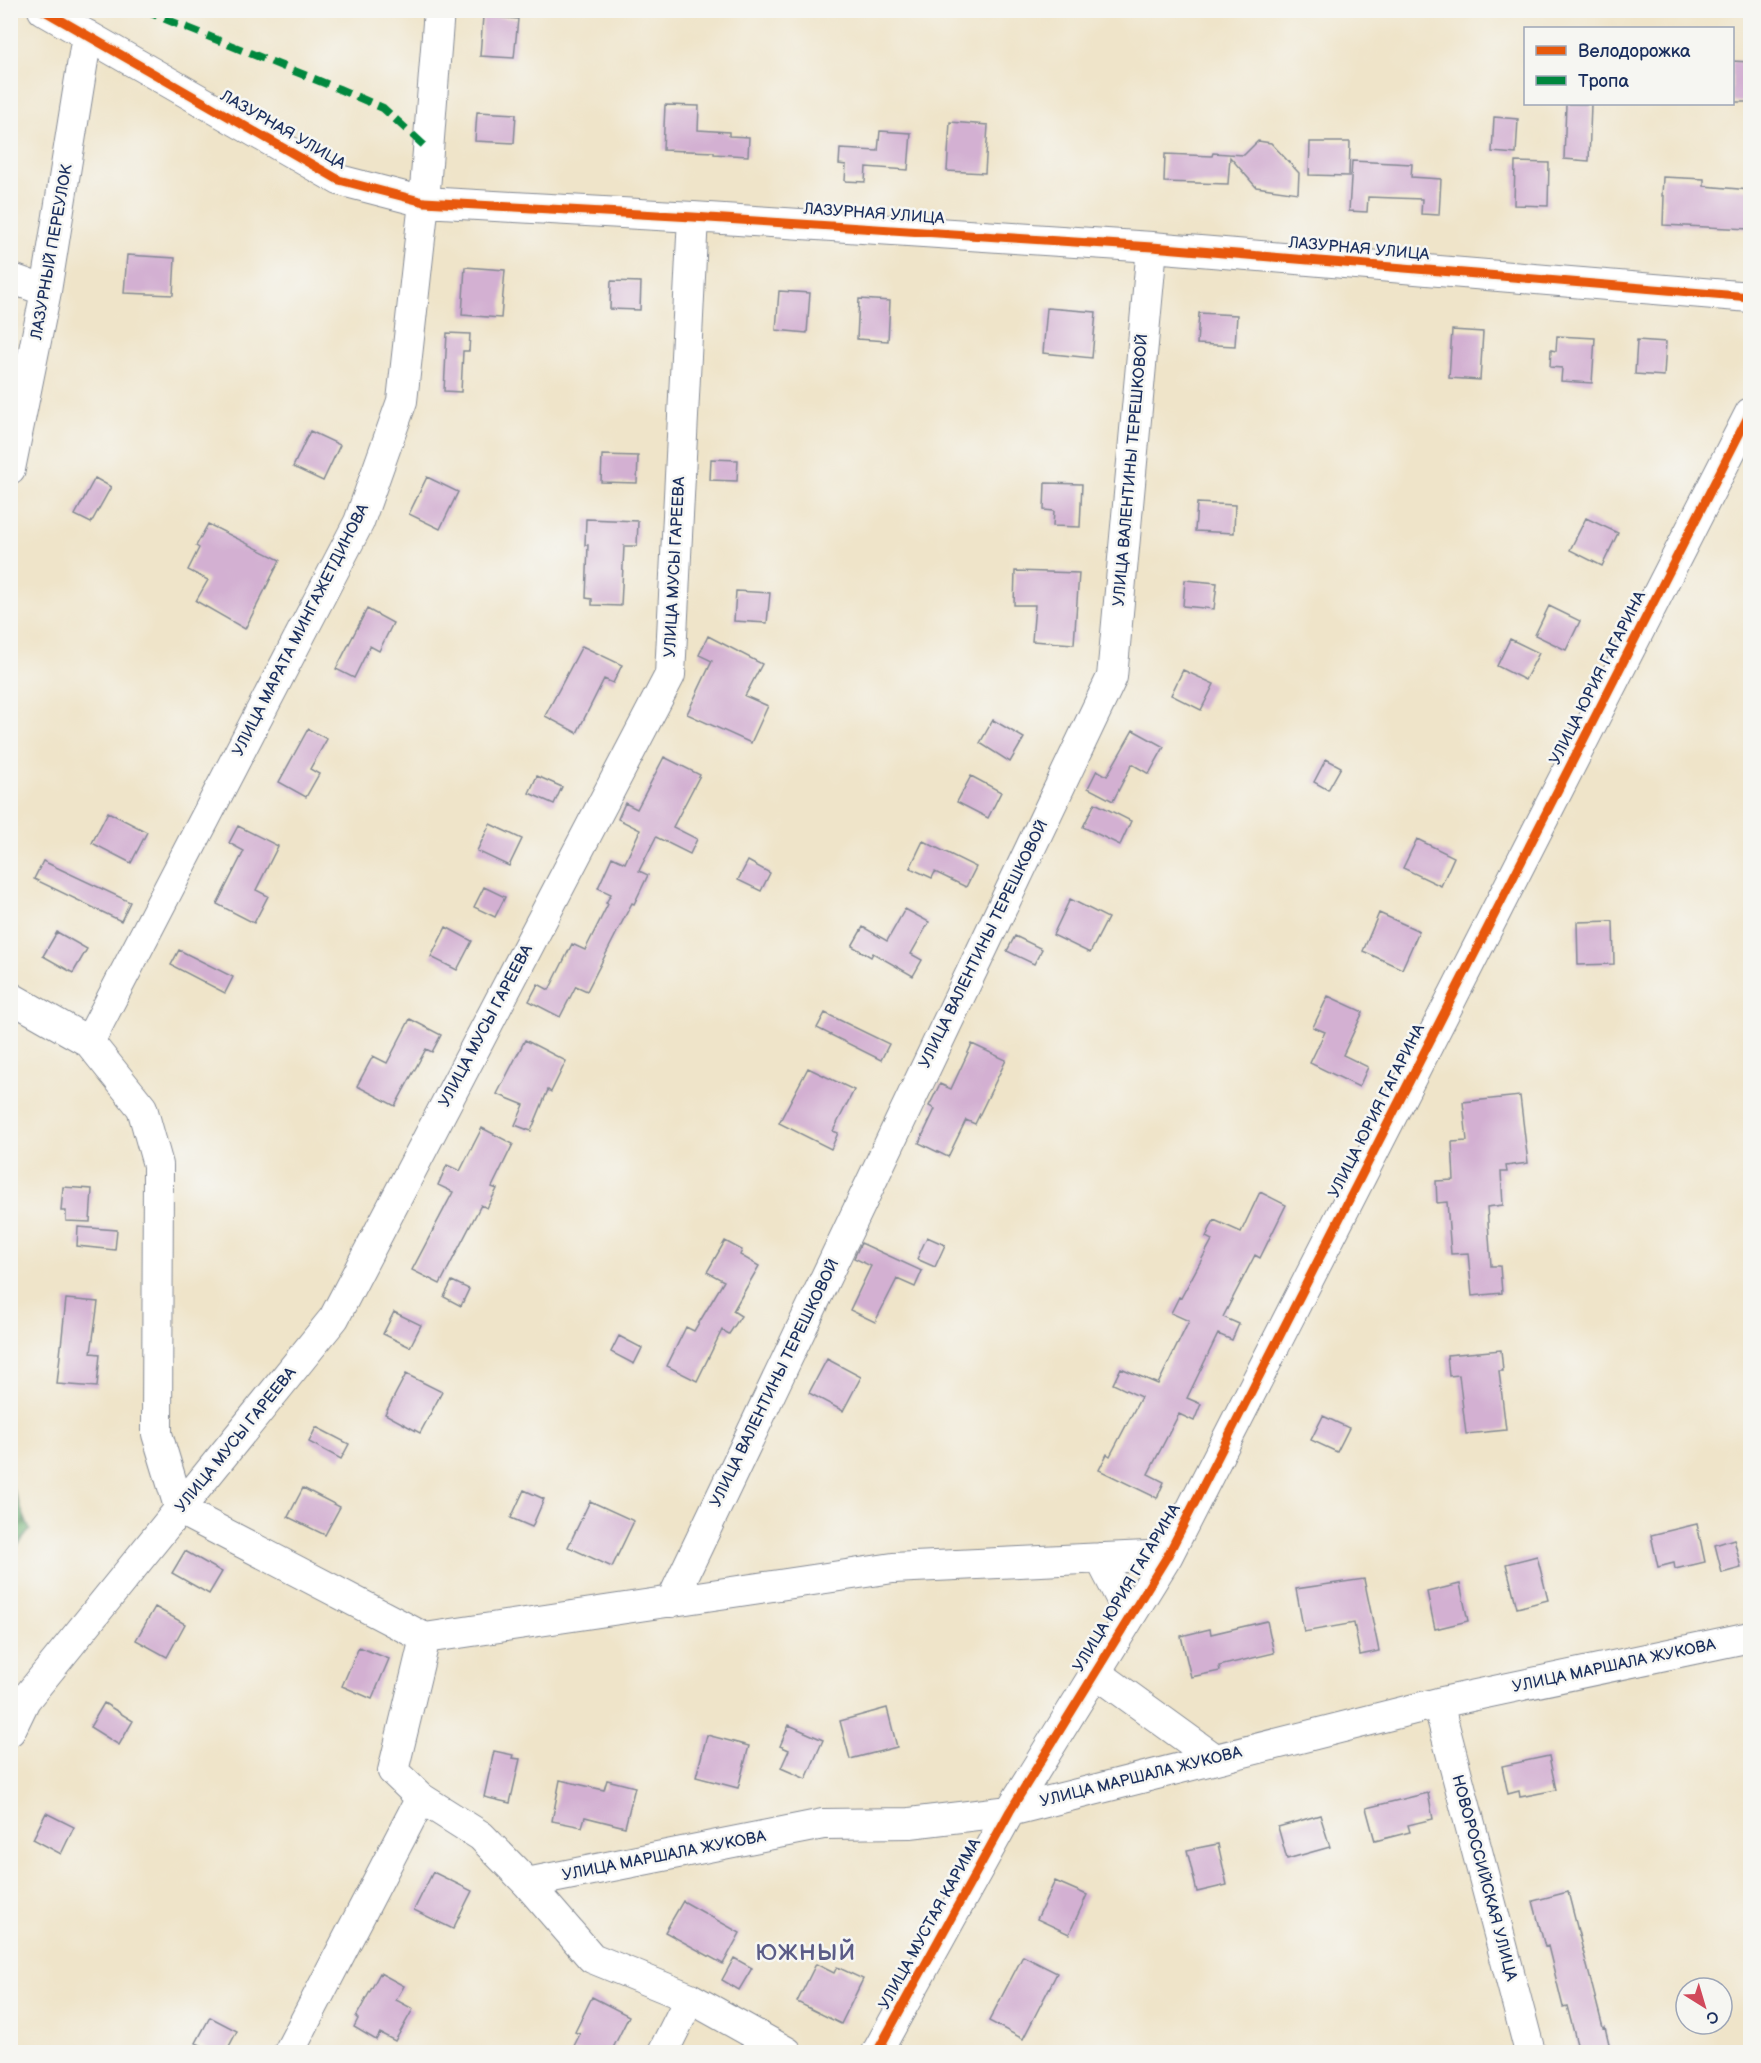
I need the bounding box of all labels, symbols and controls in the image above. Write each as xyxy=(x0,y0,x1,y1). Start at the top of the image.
legend xyxy=(1524,27,1734,105)
text: Велодорожка xyxy=(1578,41,1691,62)
text: Тропа xyxy=(1578,71,1629,92)
street label: ЛАЗУРНАЯ УЛИЦА xyxy=(216,86,349,174)
street label: ЛАЗУРНЫЙ ПЕРЕУЛОК xyxy=(27,162,77,342)
street label: ЛАЗУРНАЯ УЛИЦА xyxy=(802,200,945,228)
street label: ЛАЗУРНАЯ УЛИЦА xyxy=(1287,233,1431,265)
street label: УЛИЦА ВАЛЕНТИНЫ ТЕРЕШКОВОЙ xyxy=(1110,333,1152,607)
street label: УЛИЦА МУСЫ ГАРЕЕВА xyxy=(661,476,689,658)
street label: УЛИЦА МАРАТА МИНГАЖЕТДИНОВА xyxy=(229,500,373,759)
street label: УЛИЦА ЮРИЯ ГАГАРИНА xyxy=(1546,588,1650,768)
street label: УЛИЦА ВАЛЕНТИНЫ ТЕРЕШКОВОЙ xyxy=(916,817,1052,1071)
street label: УЛИЦА МУСЫ ГАРЕЕВА xyxy=(435,941,537,1110)
street label: УЛИЦА ЮРИЯ ГАГАРИНА xyxy=(1325,1021,1429,1201)
street label: УЛИЦА ВАЛЕНТИНЫ ТЕРЕШКОВОЙ xyxy=(707,1256,843,1510)
street label: УЛИЦА МУСЫ ГАРЕЕВА xyxy=(172,1363,301,1516)
street label: УЛИЦА ЮРИЯ ГАГАРИНА xyxy=(1069,1500,1185,1675)
street label: УЛИЦА МАРШАЛА ЖУКОВА xyxy=(1511,1635,1718,1697)
street label: УЛИЦА МАРШАЛА ЖУКОВА xyxy=(1038,1743,1244,1811)
street label: НОВОРОССИЙСКАЯ УЛИЦА xyxy=(1447,1773,1521,1983)
street label: УЛИЦА МАРШАЛА ЖУКОВА xyxy=(561,1827,768,1885)
street label: УЛИЦА МУСТАЯ КАРИМА xyxy=(875,1835,985,2013)
district label: ЮЖНЫЙ xyxy=(756,1938,856,1967)
north arrow xyxy=(1674,1976,1734,2036)
text: С xyxy=(1702,2006,1722,2028)

